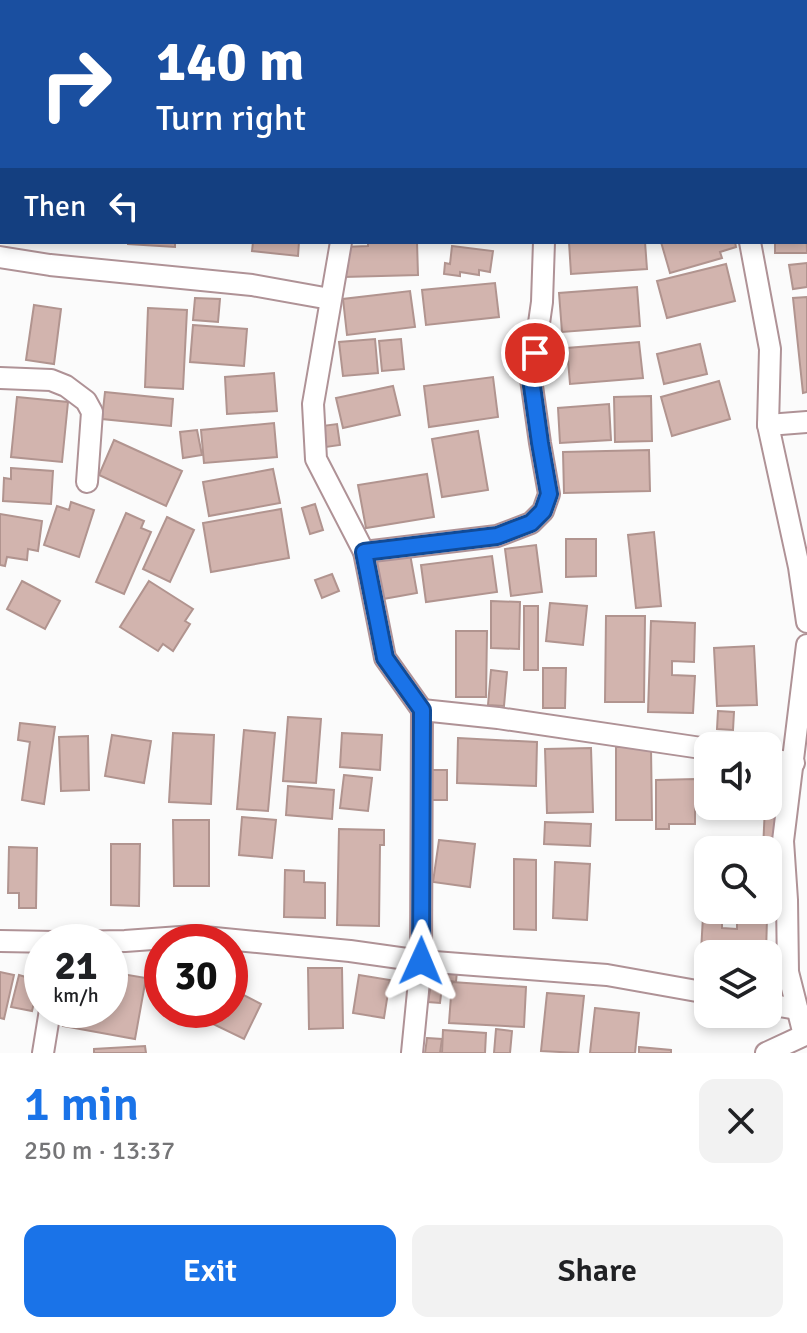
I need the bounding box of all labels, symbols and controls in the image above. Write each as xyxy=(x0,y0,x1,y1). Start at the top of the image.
text: 140 m xyxy=(156,27,304,96)
icon: right xyxy=(24,32,128,136)
text: Turn right xyxy=(156,96,306,141)
icon: left xyxy=(102,184,146,228)
text: Then xyxy=(24,188,86,225)
pin xyxy=(501,319,569,387)
icon: arrive xyxy=(513,331,557,375)
map controls xyxy=(694,732,782,1028)
button: sound xyxy=(694,732,782,820)
button: search xyxy=(694,836,782,924)
position arrow xyxy=(379,919,463,1003)
speed limit sign: 30 xyxy=(144,924,248,1028)
button: layers xyxy=(694,940,782,1028)
text: 21 xyxy=(54,941,98,991)
text: km/h xyxy=(53,983,99,1008)
text: 1 min xyxy=(24,1075,139,1134)
button: close xyxy=(699,1079,783,1163)
text: 250 m · 13:37 xyxy=(24,1135,175,1167)
button: Exit xyxy=(24,1225,396,1317)
button: Share xyxy=(412,1225,783,1317)

